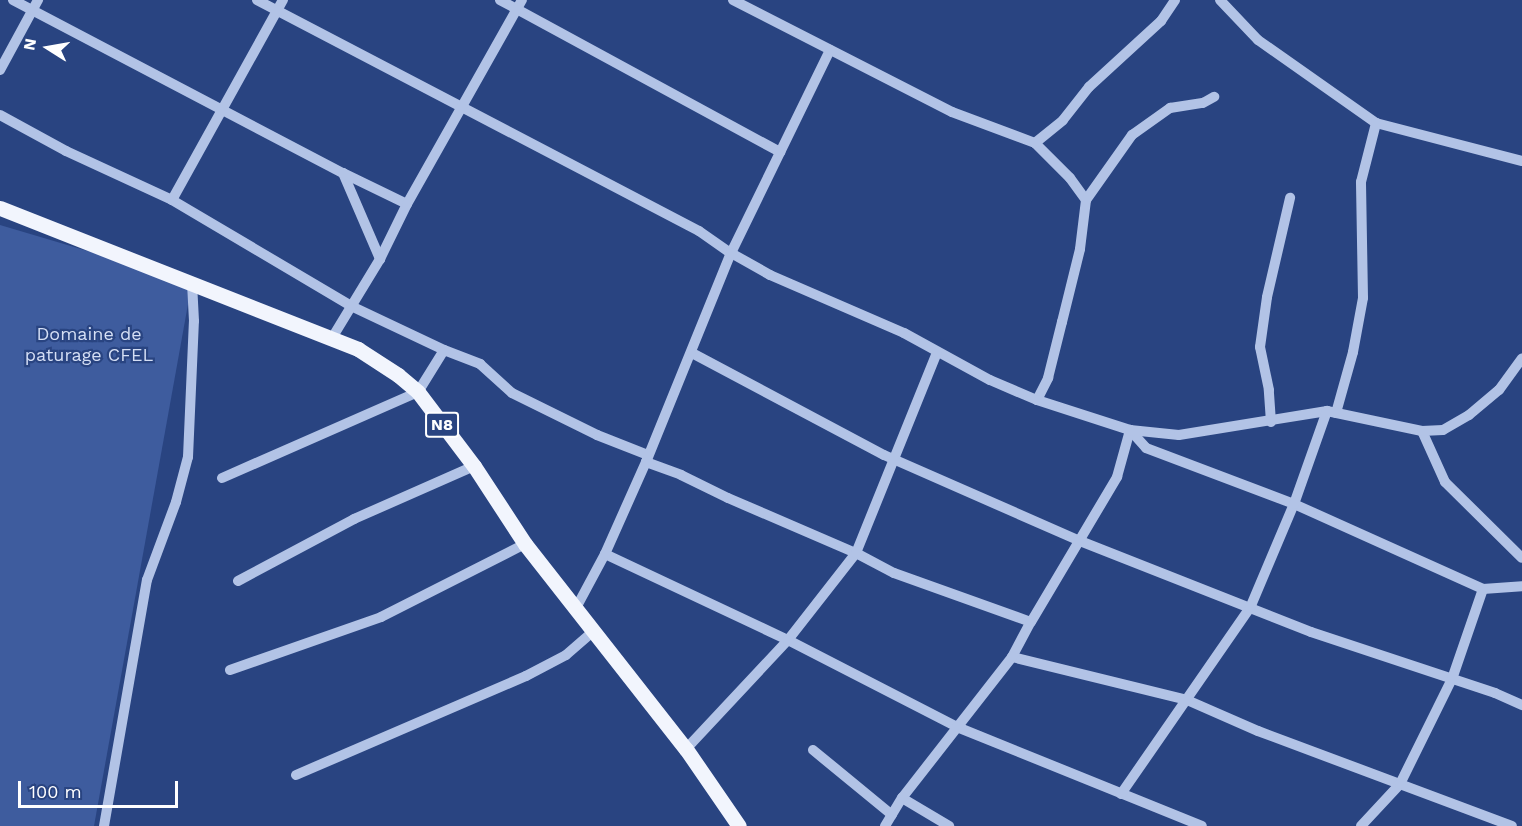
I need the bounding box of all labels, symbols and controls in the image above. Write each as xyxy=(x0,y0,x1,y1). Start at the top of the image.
north arrow xyxy=(18,18,78,78)
text: N xyxy=(19,37,40,52)
park label: Domaine de paturage CFEL xyxy=(25,324,153,366)
road number: N8 xyxy=(424,412,460,438)
scale bar xyxy=(21,769,182,807)
text: 100 m xyxy=(29,781,82,802)

